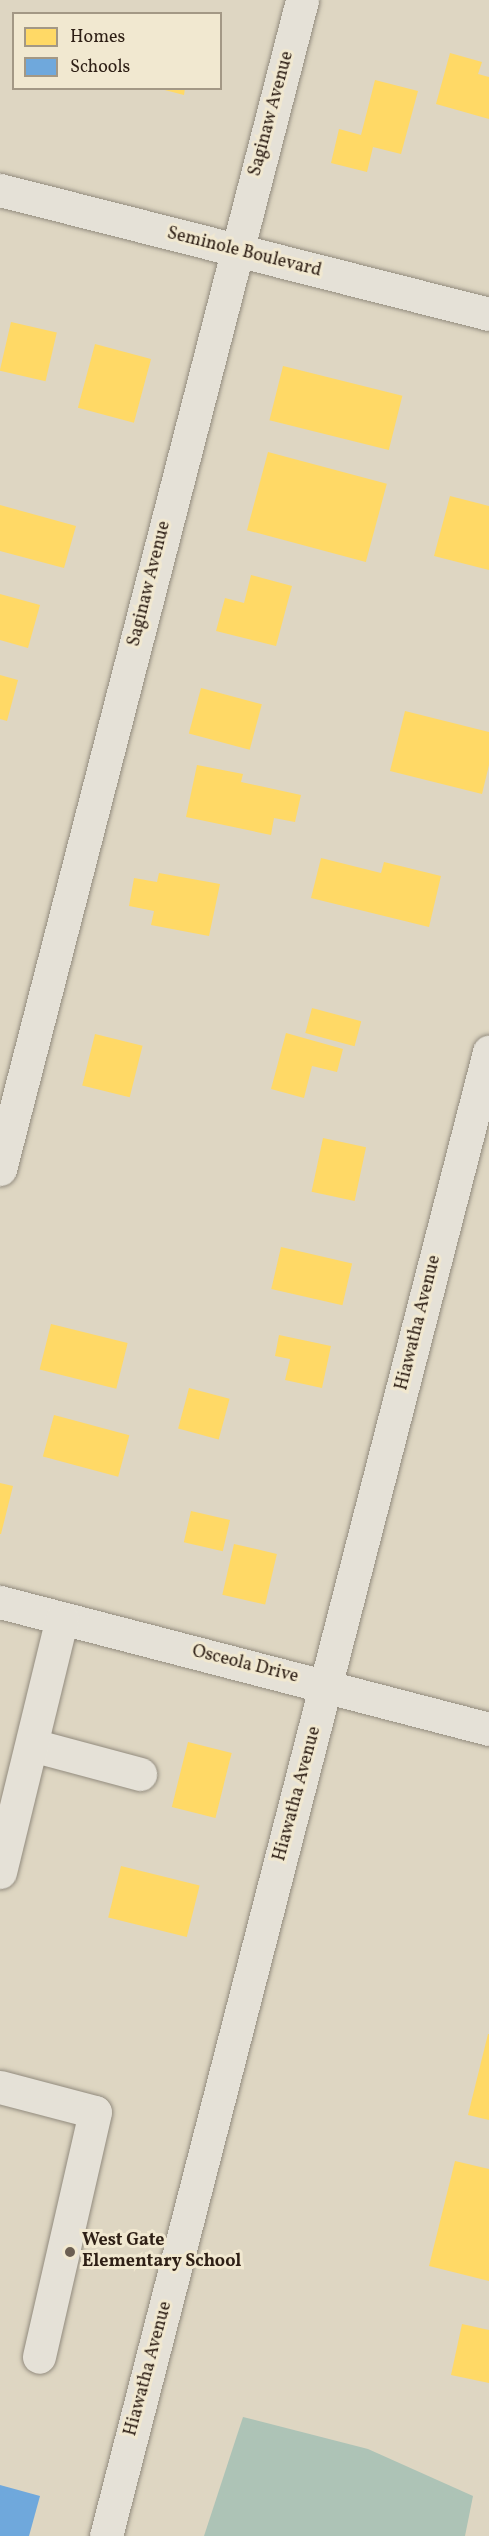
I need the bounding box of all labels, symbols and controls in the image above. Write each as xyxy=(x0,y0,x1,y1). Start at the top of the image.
legend xyxy=(12,12,222,90)
text: Homes xyxy=(70,25,125,50)
street label: Saginaw Avenue xyxy=(245,49,299,179)
text: Schools xyxy=(70,55,130,80)
street label: Seminole Boulevard xyxy=(165,223,323,283)
street label: Saginaw Avenue xyxy=(124,519,176,649)
street label: Hiawatha Avenue xyxy=(392,1253,446,1393)
street label: Osceola Drive xyxy=(190,1641,300,1689)
street label: Hiawatha Avenue xyxy=(270,1724,326,1864)
place label: West Gate Elementary School xyxy=(82,2231,242,2274)
marker: West Gate Elementary School xyxy=(63,2245,77,2259)
street label: Hiawatha Avenue xyxy=(121,2299,177,2439)

